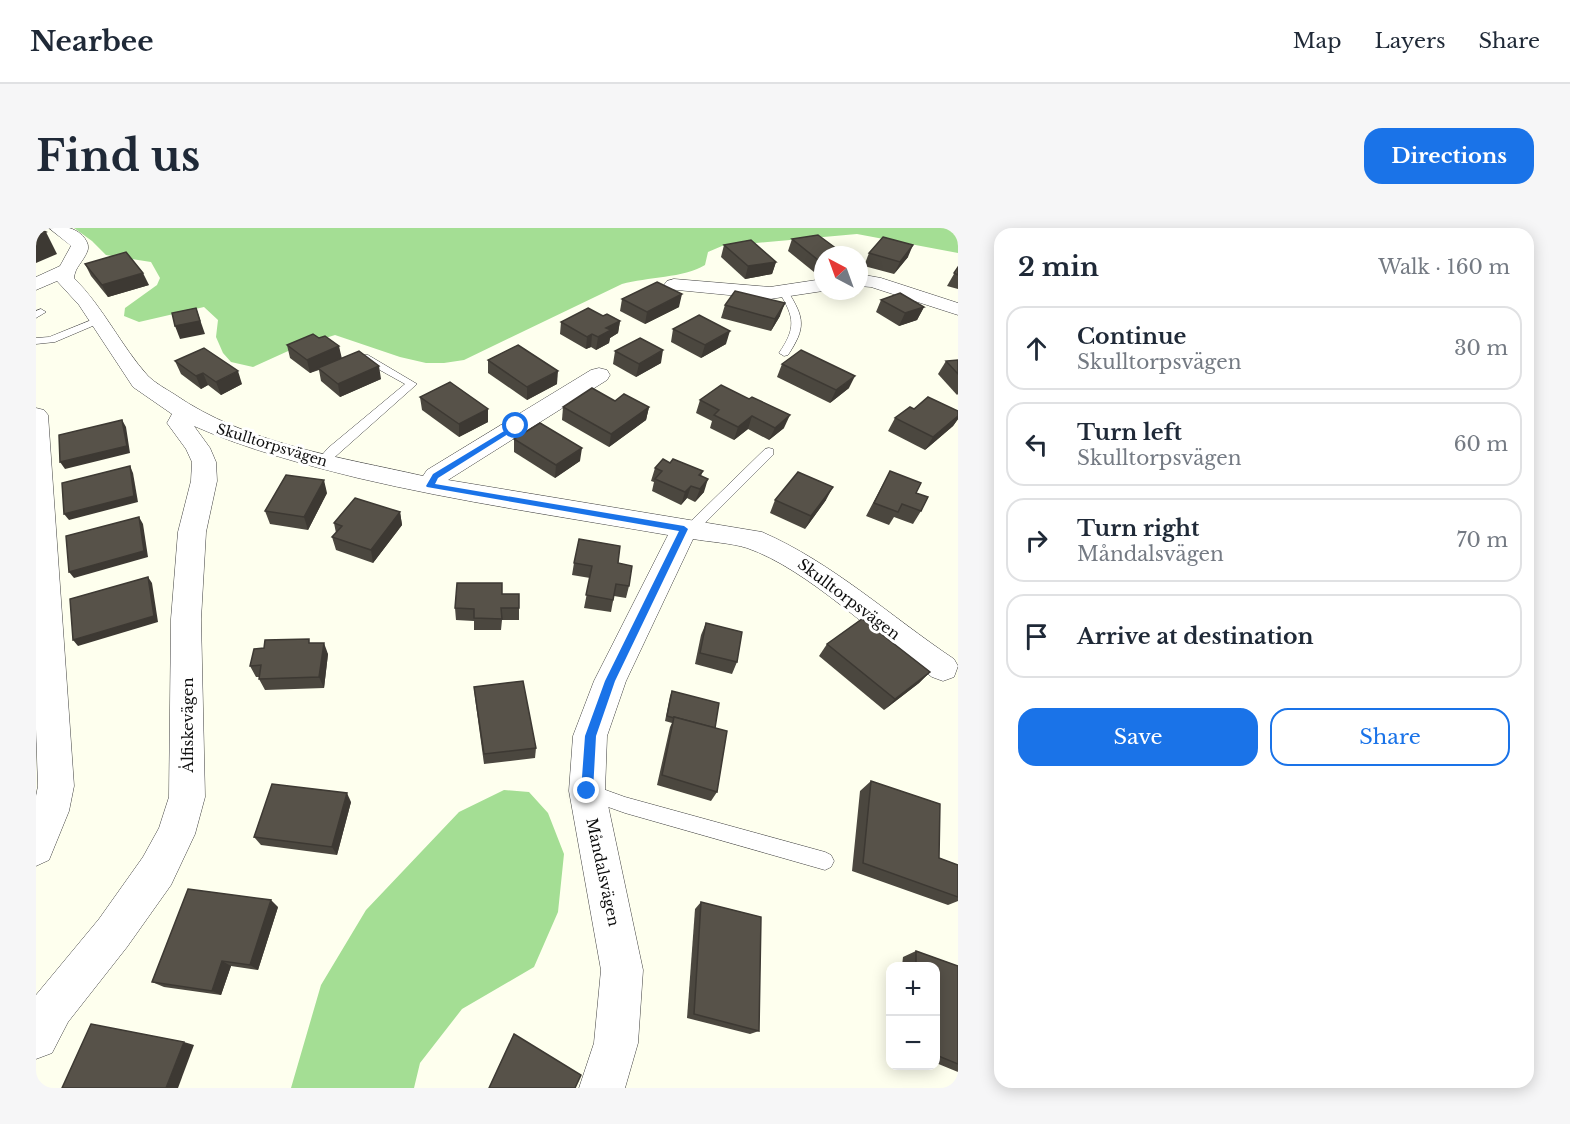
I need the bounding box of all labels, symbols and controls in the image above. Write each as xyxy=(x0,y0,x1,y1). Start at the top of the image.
text: Nearbee xyxy=(30,24,154,59)
text: Map xyxy=(1293,28,1342,54)
text: Layers xyxy=(1375,28,1446,54)
text: Share xyxy=(1479,28,1540,54)
button: Directions xyxy=(1364,128,1534,184)
text: Find us xyxy=(36,130,200,182)
north arrow xyxy=(814,246,868,300)
text: 2 min xyxy=(1018,251,1099,283)
text: Walk · 160 m xyxy=(1378,255,1510,279)
text: Continue xyxy=(1077,323,1186,350)
icon: ahead xyxy=(1020,332,1053,365)
text: 30 m xyxy=(1454,336,1508,360)
text: Skulltorpsvägen xyxy=(1077,350,1241,374)
route start xyxy=(502,412,528,438)
text: Turn left xyxy=(1077,419,1182,446)
street label: Skulltorpsvägen xyxy=(214,420,330,471)
icon: left xyxy=(1020,428,1053,461)
text: 60 m xyxy=(1454,432,1508,456)
text: Skulltorpsvägen xyxy=(1077,446,1241,470)
text: Turn right xyxy=(1077,515,1199,542)
icon: right xyxy=(1020,524,1053,557)
text: 70 m xyxy=(1456,528,1508,552)
text: Måndalsvägen xyxy=(1077,542,1224,566)
street label: Skulltorpsvägen xyxy=(794,554,904,644)
icon: arrive xyxy=(1020,620,1053,653)
text: Arrive at destination xyxy=(1077,623,1314,650)
street label: Ålfiskevägen xyxy=(178,677,197,774)
button: Save xyxy=(1018,708,1258,766)
button: Share xyxy=(1270,708,1510,766)
route end xyxy=(573,777,599,803)
street label: Måndalsvägen xyxy=(582,816,624,928)
map controls xyxy=(886,962,940,1070)
button: + xyxy=(886,962,940,1016)
button: − xyxy=(886,1016,940,1070)

